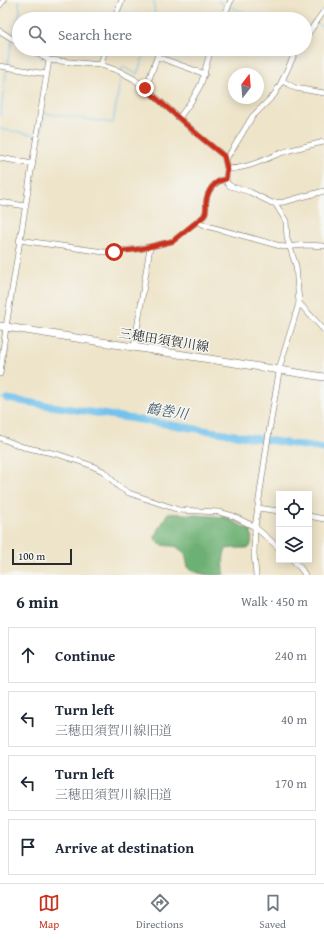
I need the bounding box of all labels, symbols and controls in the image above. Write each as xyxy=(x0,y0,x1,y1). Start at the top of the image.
search box xyxy=(12,12,312,56)
icon: search xyxy=(26,23,48,45)
text: Search here xyxy=(58,24,132,45)
north arrow xyxy=(228,68,264,104)
route end xyxy=(136,79,154,97)
route start xyxy=(105,243,123,261)
street label: 三穂田須賀川線 xyxy=(118,323,210,357)
water label: 鶴巻川 xyxy=(145,398,191,424)
map controls xyxy=(276,491,312,563)
button: locate xyxy=(276,491,312,527)
button: layers xyxy=(276,527,312,563)
scale bar xyxy=(12,547,72,566)
text: 100 m xyxy=(18,548,45,564)
text: 6 min xyxy=(16,589,58,614)
text: Walk · 450 m xyxy=(241,592,308,611)
icon: ahead xyxy=(17,644,39,666)
text: Continue xyxy=(55,645,116,666)
text: 240 m xyxy=(275,646,307,665)
text: Turn left xyxy=(55,699,114,720)
icon: left xyxy=(17,708,39,730)
text: 40 m xyxy=(281,710,307,729)
text: 三穂田須賀川線旧道 xyxy=(55,721,172,740)
text: Turn left xyxy=(55,763,114,784)
icon: left xyxy=(17,772,39,794)
text: 170 m xyxy=(275,774,307,793)
text: 三穂田須賀川線旧道 xyxy=(55,785,172,804)
icon: arrive xyxy=(17,836,39,858)
text: Arrive at destination xyxy=(55,837,194,858)
tab: Map xyxy=(38,892,60,932)
tab: Directions xyxy=(136,892,183,932)
tab: Saved xyxy=(259,892,286,932)

